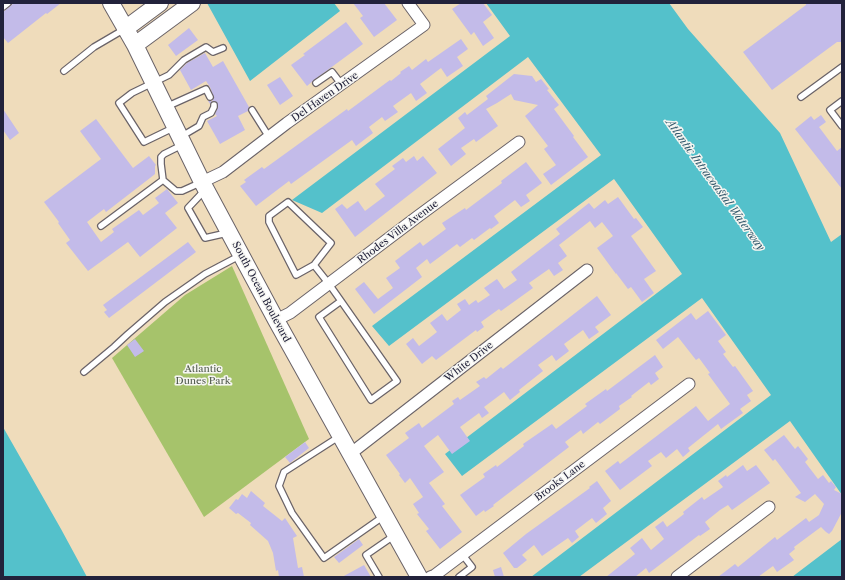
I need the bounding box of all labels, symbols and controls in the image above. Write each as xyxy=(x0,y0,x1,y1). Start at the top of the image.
street label: Del Haven Drive xyxy=(289,70,361,124)
water label: Atlantic Intracoastal Waterway xyxy=(663,117,767,253)
street label: Rhodes Villa Avenue xyxy=(355,198,441,266)
street label: South Ocean Boulevard xyxy=(229,240,293,344)
street label: White Drive xyxy=(442,339,496,385)
park label: Atlantic Dunes Park xyxy=(176,363,230,386)
street label: Brooks Lane xyxy=(533,458,587,504)

